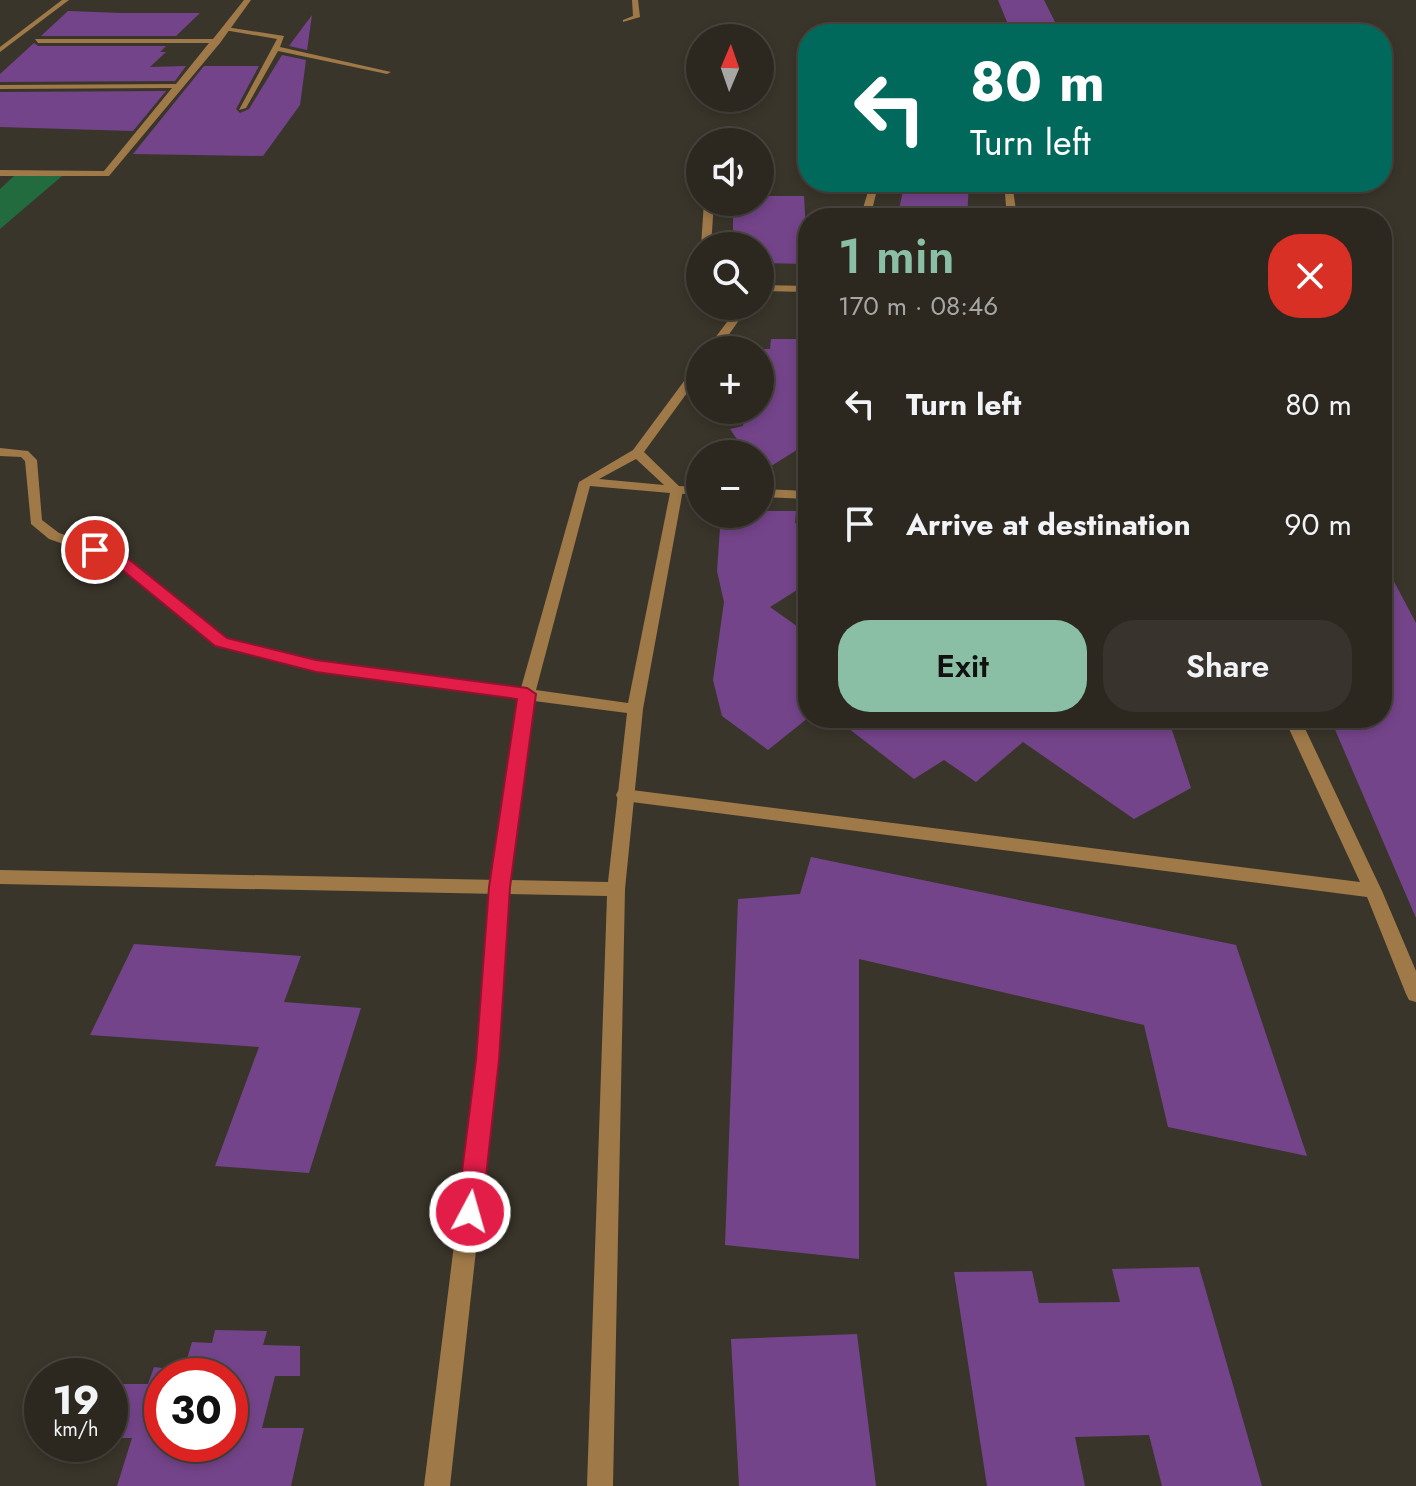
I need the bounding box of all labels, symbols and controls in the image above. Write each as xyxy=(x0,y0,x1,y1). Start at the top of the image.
north arrow xyxy=(686,24,774,112)
map controls xyxy=(686,24,774,528)
text: 80 m xyxy=(970,41,1105,122)
icon: left xyxy=(838,56,942,160)
text: Turn left xyxy=(970,116,1091,168)
button: sound xyxy=(686,128,774,216)
text: 1 min xyxy=(838,222,955,291)
button: search xyxy=(686,232,774,320)
button: close xyxy=(1268,234,1352,318)
text: 170 m · 08:46 xyxy=(838,287,998,325)
button: + xyxy=(686,336,774,424)
icon: left xyxy=(838,382,882,426)
text: Turn left xyxy=(906,383,1021,426)
text: 80 m xyxy=(1285,383,1352,426)
button: − xyxy=(686,440,774,528)
icon: arrive xyxy=(838,502,882,546)
text: Arrive at destination xyxy=(906,503,1191,546)
text: 90 m xyxy=(1284,503,1352,546)
pin xyxy=(61,516,129,584)
icon: arrive xyxy=(73,528,117,572)
button: Exit xyxy=(838,620,1087,712)
button: Share xyxy=(1103,620,1352,712)
position arrow xyxy=(428,1170,512,1254)
speed limit sign: 30 xyxy=(144,1358,248,1462)
text: 19 xyxy=(52,1371,100,1429)
text: km/h xyxy=(53,1415,99,1444)

